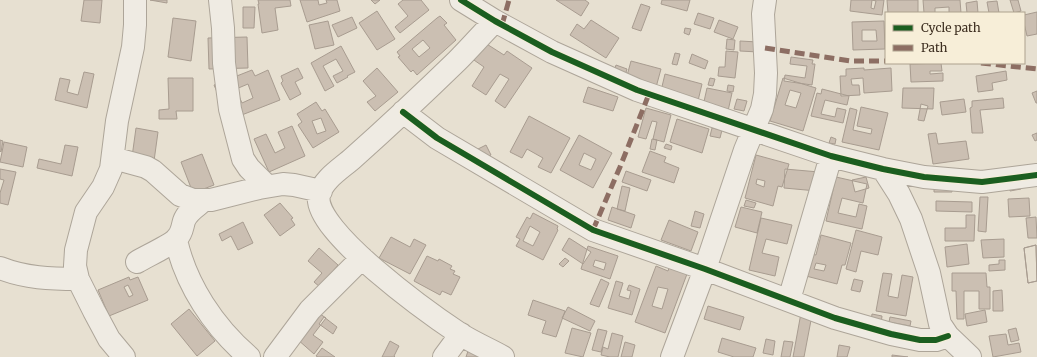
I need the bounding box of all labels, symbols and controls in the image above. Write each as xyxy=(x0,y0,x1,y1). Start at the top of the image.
legend xyxy=(885,12,1025,64)
text: Cycle path xyxy=(921,20,981,35)
text: Path xyxy=(921,40,947,55)

